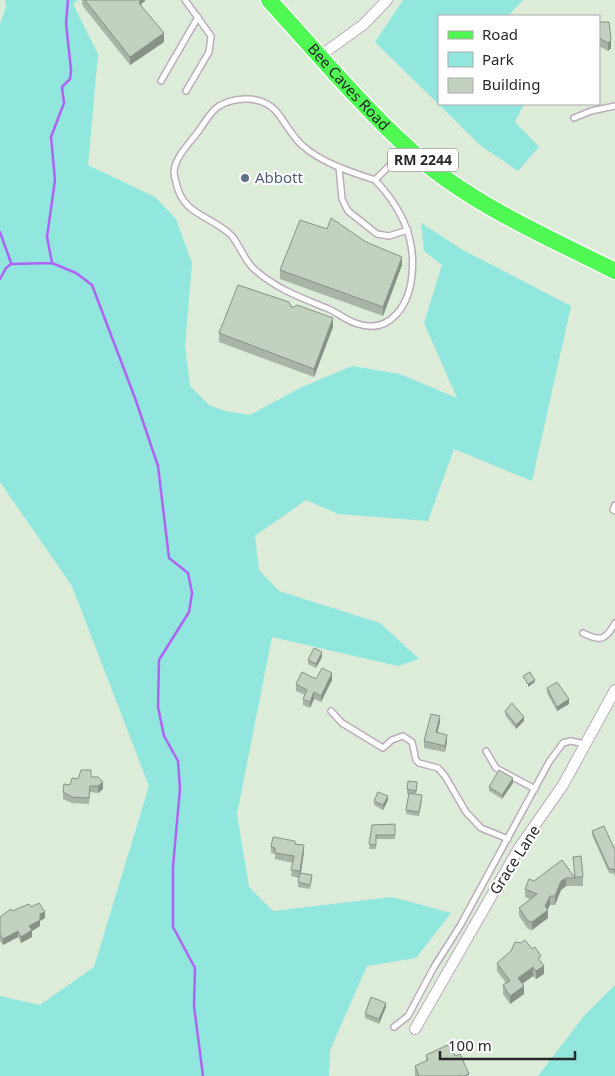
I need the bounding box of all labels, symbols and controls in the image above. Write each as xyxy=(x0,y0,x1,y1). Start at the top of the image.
legend xyxy=(438,15,600,105)
text: Road xyxy=(482,24,518,44)
street label: Bee Caves Road xyxy=(304,39,395,134)
text: Park xyxy=(482,49,514,69)
text: Building xyxy=(482,74,540,94)
road number: RM 2244 xyxy=(388,148,458,172)
place label: Abbott xyxy=(255,167,304,187)
marker: Abbott xyxy=(239,172,251,184)
street label: Grace Lane xyxy=(484,821,544,898)
scale bar xyxy=(440,1028,575,1060)
text: 100 m xyxy=(448,1035,492,1055)

